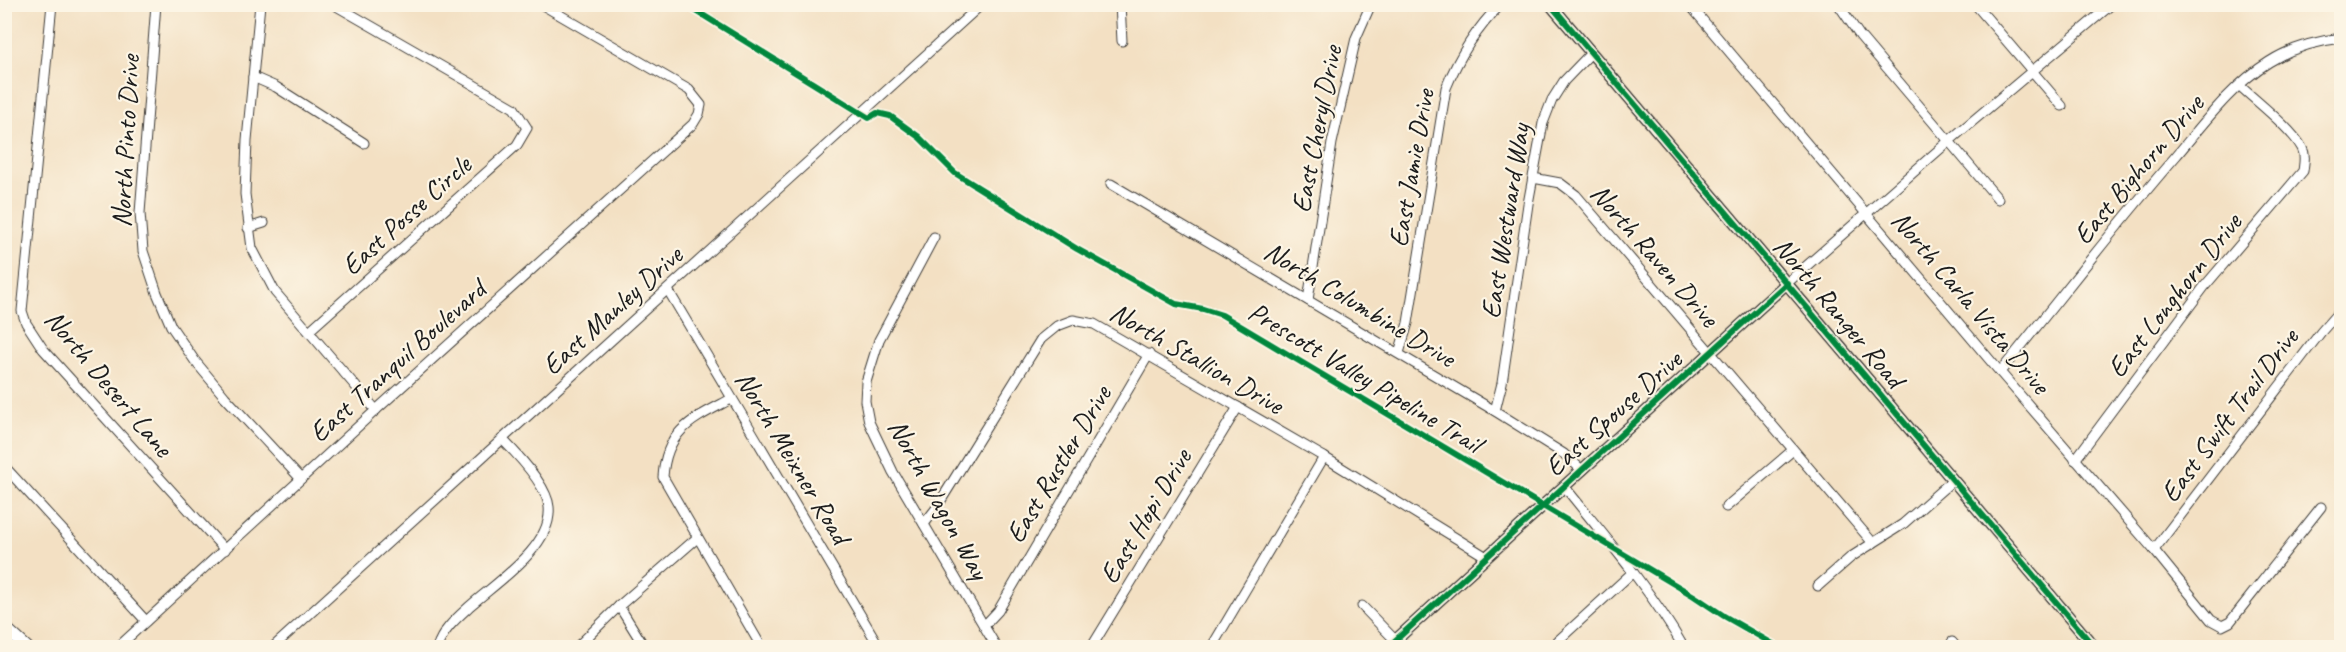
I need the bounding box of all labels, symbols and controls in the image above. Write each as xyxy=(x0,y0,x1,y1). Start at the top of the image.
street label: East Cheryl Drive xyxy=(1283,41,1350,215)
street label: North Pinto Drive xyxy=(103,52,147,228)
street label: East Jamie Drive xyxy=(1380,85,1442,249)
street label: East Bighorn Drive xyxy=(2065,85,2212,251)
street label: East Westward Way xyxy=(1472,119,1538,321)
street label: East Posse Circle xyxy=(334,146,480,282)
street label: North Raven Drive xyxy=(1583,176,1728,335)
street label: North Carla Vista Drive xyxy=(1884,203,2059,402)
street label: East Longhorn Drive xyxy=(2099,204,2250,384)
street label: North Ranger Road xyxy=(1766,229,1915,398)
street label: North Columbine Drive xyxy=(1258,233,1464,376)
street label: East Manley Drive xyxy=(535,237,691,382)
street label: East Tranquil Boulevard xyxy=(301,270,496,450)
street label: North Stallion Drive xyxy=(1104,294,1292,423)
street label: Prescott Valley Pipeline Trail xyxy=(1242,294,1492,463)
street label: North Desert Lane xyxy=(37,302,182,465)
street label: East Swift Trail Drive xyxy=(2152,320,2307,509)
street label: East Spouse Drive xyxy=(1537,341,1690,484)
street label: North Meixner Road xyxy=(728,364,860,553)
street label: East Rustler Drive xyxy=(997,377,1120,549)
street label: North Wagon Way xyxy=(881,413,999,587)
street label: East Hopi Drive xyxy=(1091,441,1200,590)

